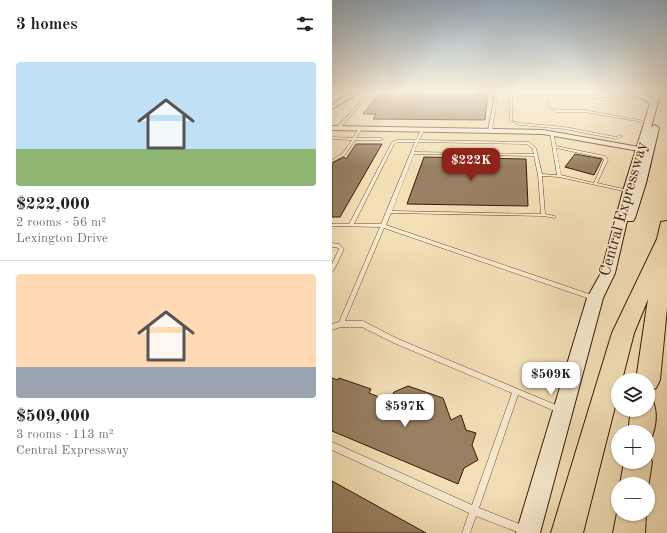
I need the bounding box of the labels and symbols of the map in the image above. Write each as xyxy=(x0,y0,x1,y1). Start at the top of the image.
street label: Central Expressway xyxy=(597,139,651,278)
pin: $222K xyxy=(443,148,499,182)
pin: $509K xyxy=(523,362,579,396)
pin: $597K xyxy=(377,394,433,428)

